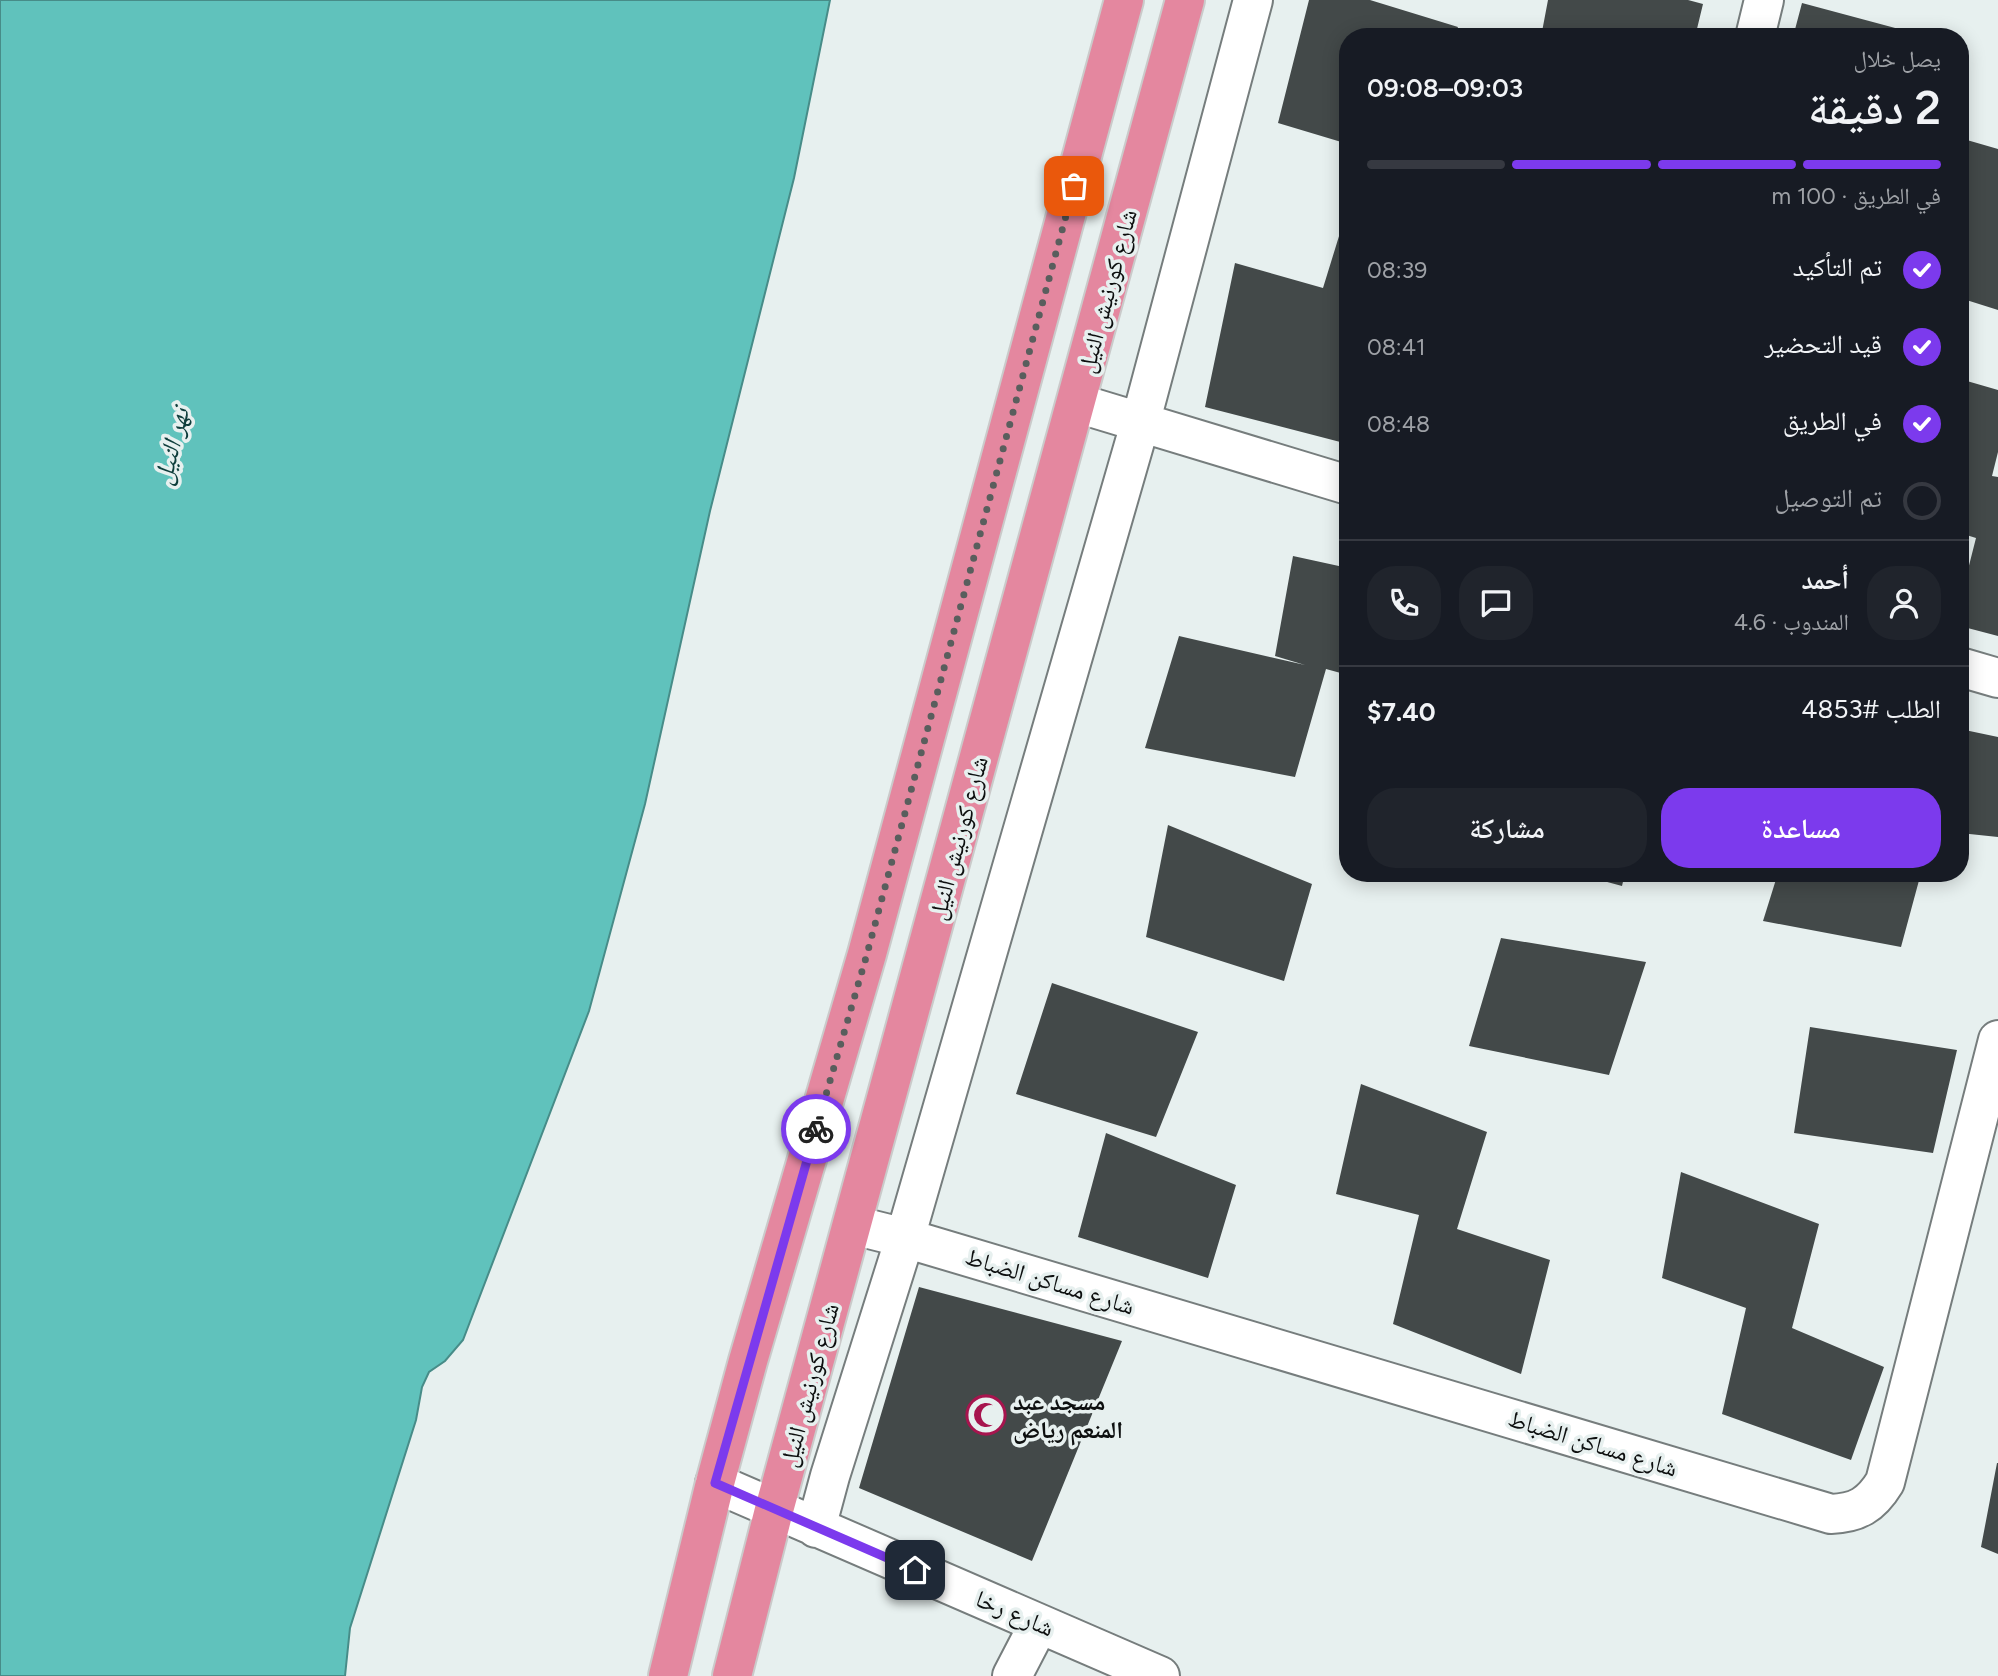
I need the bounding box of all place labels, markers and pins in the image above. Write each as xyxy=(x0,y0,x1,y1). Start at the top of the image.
pin xyxy=(1044,156,1104,216)
place label: مسجد عبد المنعم رياض xyxy=(1013,1387,1123,1446)
mosque icon: مسجد عبد المنعم رياض xyxy=(965,1394,1007,1436)
pin xyxy=(885,1540,945,1600)

